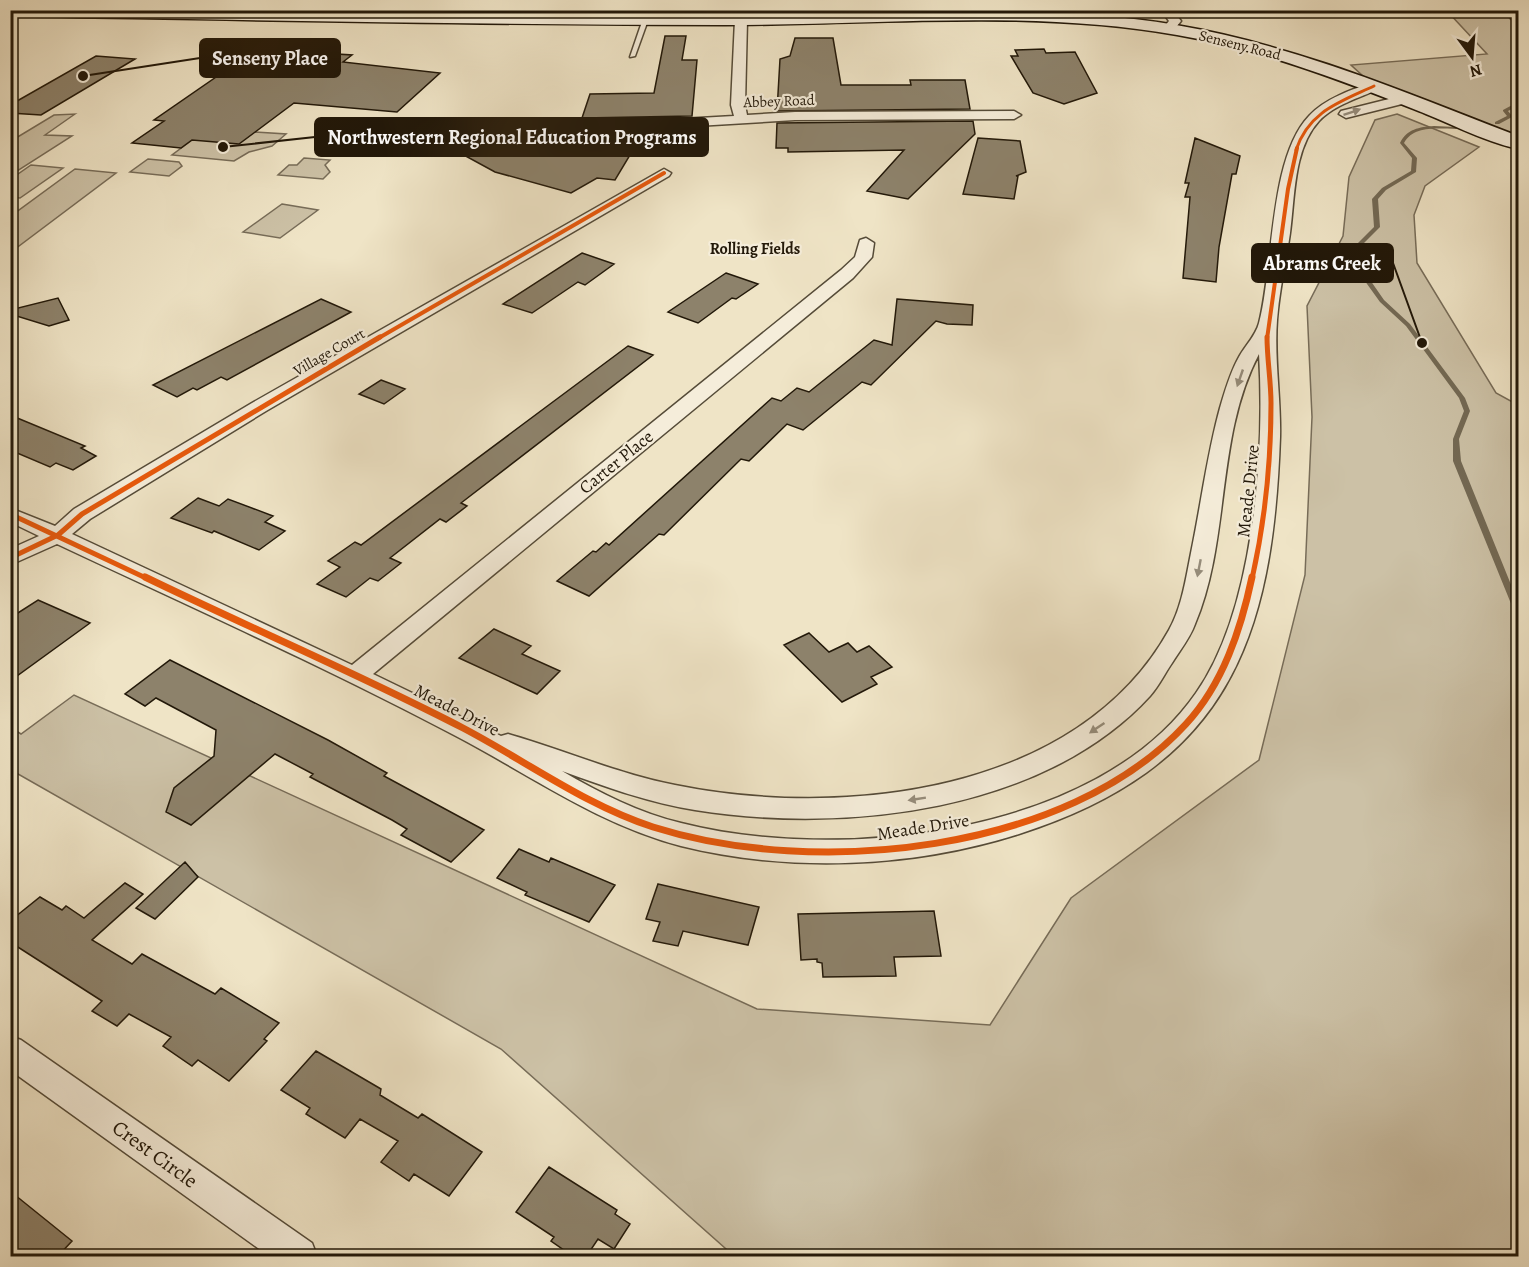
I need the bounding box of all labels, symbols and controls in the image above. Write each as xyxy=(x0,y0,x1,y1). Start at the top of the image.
street label: Senseny Road xyxy=(1197,25,1284,65)
north arrow xyxy=(1442,27,1502,87)
callout: Senseny Place xyxy=(200,39,340,77)
text: Senseny Place xyxy=(212,45,328,72)
text: N xyxy=(1467,58,1484,83)
street label: Abbey Road xyxy=(742,90,816,112)
one-way arrow xyxy=(1343,106,1361,116)
callout: Northwestern Regional Education Programs xyxy=(315,118,708,156)
text: Northwestern Regional Education Programs xyxy=(327,124,697,151)
district label: Rolling Fields xyxy=(710,238,800,260)
callout: Abrams Creek xyxy=(1252,244,1393,282)
text: Abrams Creek xyxy=(1262,250,1381,277)
street label: Village Court xyxy=(289,323,369,381)
one-way arrow xyxy=(1235,369,1244,387)
street label: Carter Place xyxy=(574,425,658,499)
street label: Meade Drive xyxy=(1231,443,1265,539)
one-way arrow xyxy=(1194,559,1203,578)
street label: Meade Drive xyxy=(410,678,504,742)
one-way arrow xyxy=(1089,722,1105,733)
one-way arrow xyxy=(908,795,927,804)
street label: Meade Drive xyxy=(875,808,971,846)
street label: Crest Circle xyxy=(107,1113,203,1195)

